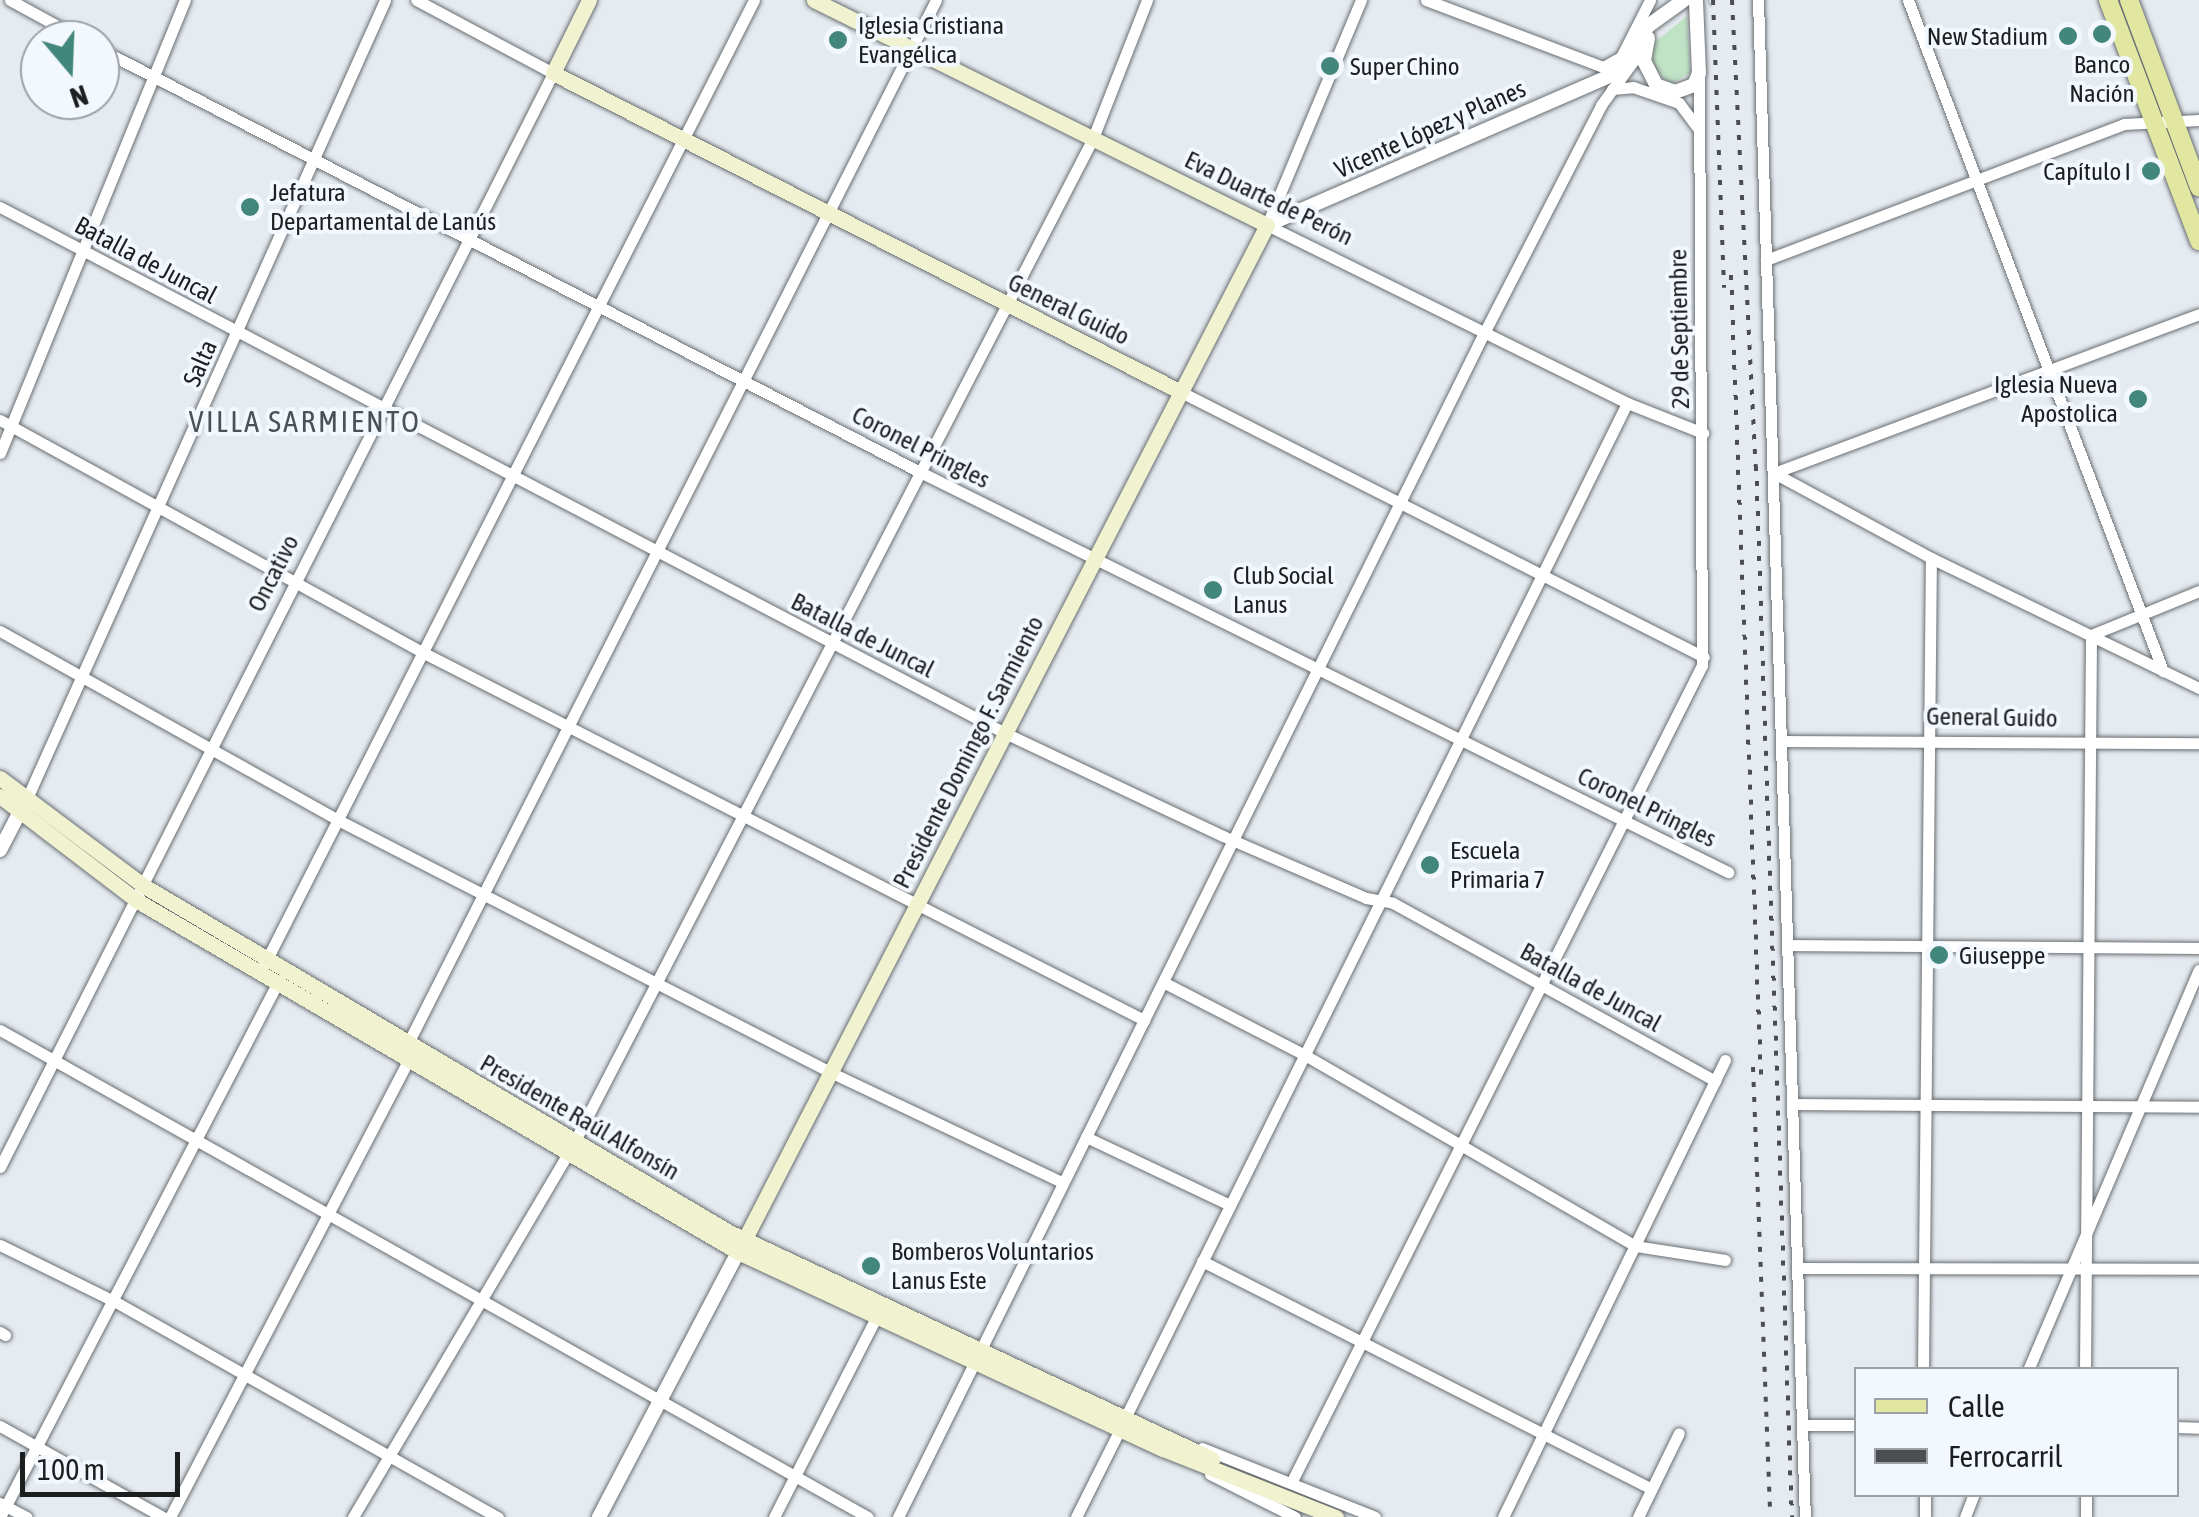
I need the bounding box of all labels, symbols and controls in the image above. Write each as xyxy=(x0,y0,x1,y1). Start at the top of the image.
place label: Iglesia Cristiana Evangélica xyxy=(858,11,1004,70)
north arrow xyxy=(20,20,120,120)
place label: New Stadium xyxy=(1927,21,2048,51)
marker: Banco Nación xyxy=(2091,23,2113,45)
marker: New Stadium xyxy=(2057,25,2079,47)
marker: Iglesia Cristiana Evangélica xyxy=(827,29,849,51)
place label: Banco Nación xyxy=(2069,50,2135,109)
place label: Super Chino xyxy=(1350,51,1460,81)
marker: Super Chino xyxy=(1319,55,1341,77)
street label: Vicente López y Planes xyxy=(1330,73,1530,185)
text: N xyxy=(66,79,92,114)
street label: Eva Duarte de Perón xyxy=(1180,144,1358,252)
place label: Capítulo I xyxy=(2043,156,2131,186)
marker: Capítulo I xyxy=(2140,160,2162,182)
place label: Jefatura Departamental de Lanús xyxy=(270,178,496,237)
marker: Jefatura Departamental de Lanús xyxy=(239,196,261,218)
street label: Batalla de Juncal xyxy=(70,210,222,310)
street label: 29 de Septiembre xyxy=(1663,249,1695,409)
street label: General Guido xyxy=(1003,267,1135,351)
street label: Salta xyxy=(177,335,223,391)
place label: Iglesia Nueva Apostolica xyxy=(1994,370,2118,429)
marker: Iglesia Nueva Apostolica xyxy=(2127,388,2149,410)
street label: Coronel Pringles xyxy=(847,399,995,495)
district label: VILLA SARMIENTO xyxy=(189,403,421,439)
street label: Oncativo xyxy=(241,530,305,616)
place label: Club Social Lanus xyxy=(1233,561,1334,620)
marker: Club Social Lanus xyxy=(1202,579,1224,601)
street label: Batalla de Juncal xyxy=(786,586,940,684)
street label: Presidente Domingo F. Sarmiento xyxy=(886,611,1050,893)
street label: General Guido xyxy=(1926,701,2058,733)
street label: Coronel Pringles xyxy=(1573,761,1721,853)
place label: Escuela Primaria 7 xyxy=(1450,836,1545,895)
marker: Escuela Primaria 7 xyxy=(1419,854,1441,876)
street label: Batalla de Juncal xyxy=(1515,936,1667,1038)
place label: Giuseppe xyxy=(1959,940,2045,970)
marker: Giuseppe xyxy=(1928,944,1950,966)
street label: Presidente Raúl Alfonsín xyxy=(475,1048,685,1186)
place label: Bomberos Voluntarios Lanus Este xyxy=(891,1237,1094,1296)
marker: Bomberos Voluntarios Lanus Este xyxy=(860,1255,882,1277)
legend xyxy=(1854,1367,2179,1497)
text: Calle xyxy=(1948,1389,2005,1423)
scale bar xyxy=(25,1432,185,1494)
text: Ferrocarril xyxy=(1948,1439,2063,1473)
text: 100 m xyxy=(37,1452,105,1486)

